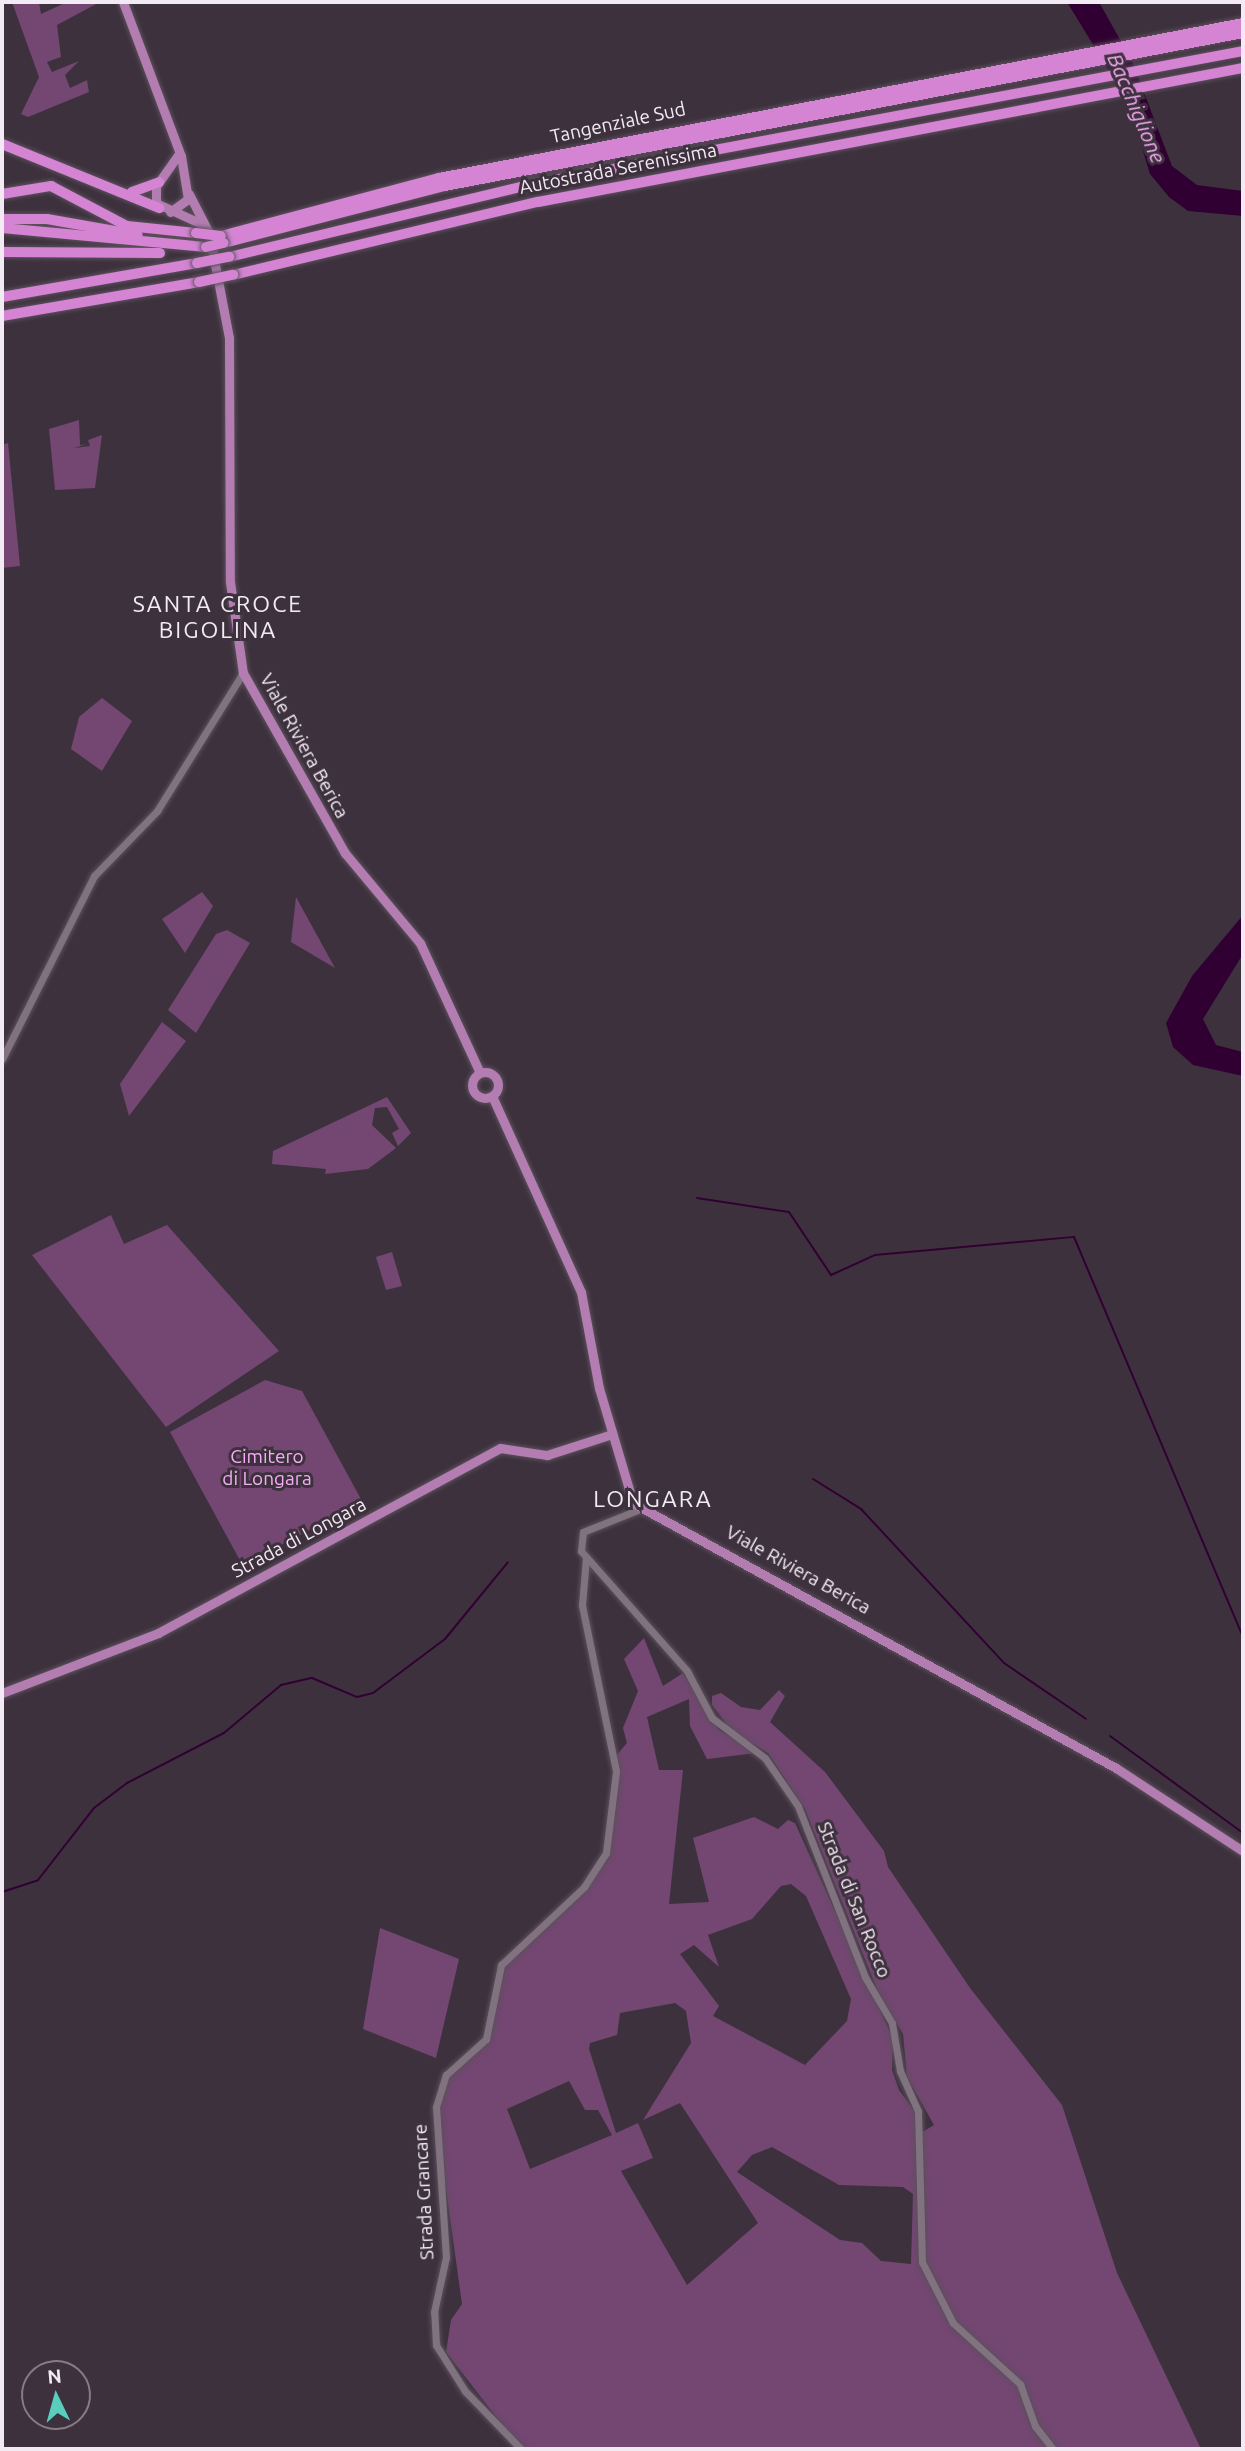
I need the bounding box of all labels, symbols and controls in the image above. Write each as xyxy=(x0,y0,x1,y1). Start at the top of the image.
water label: Bacchiglione xyxy=(1103,49,1171,167)
street label: Tangenziale Sud xyxy=(548,98,688,148)
street label: Autostrada Serenissima xyxy=(517,139,719,199)
district label: SANTA CROCE BIGOLINA xyxy=(134,590,302,644)
street label: Viale Riviera Berica xyxy=(255,670,353,822)
park label: Cimitero di Longara xyxy=(222,1446,312,1490)
district label: LONGARA xyxy=(594,1485,712,1513)
street label: Strada di Longara xyxy=(228,1493,370,1583)
street label: Viale Riviera Berica xyxy=(722,1521,874,1619)
street label: Strada di San Rocco xyxy=(812,1819,896,1981)
street label: Strada Grancare xyxy=(409,2123,439,2261)
north arrow xyxy=(21,2360,91,2430)
text: N xyxy=(46,2364,62,2388)

